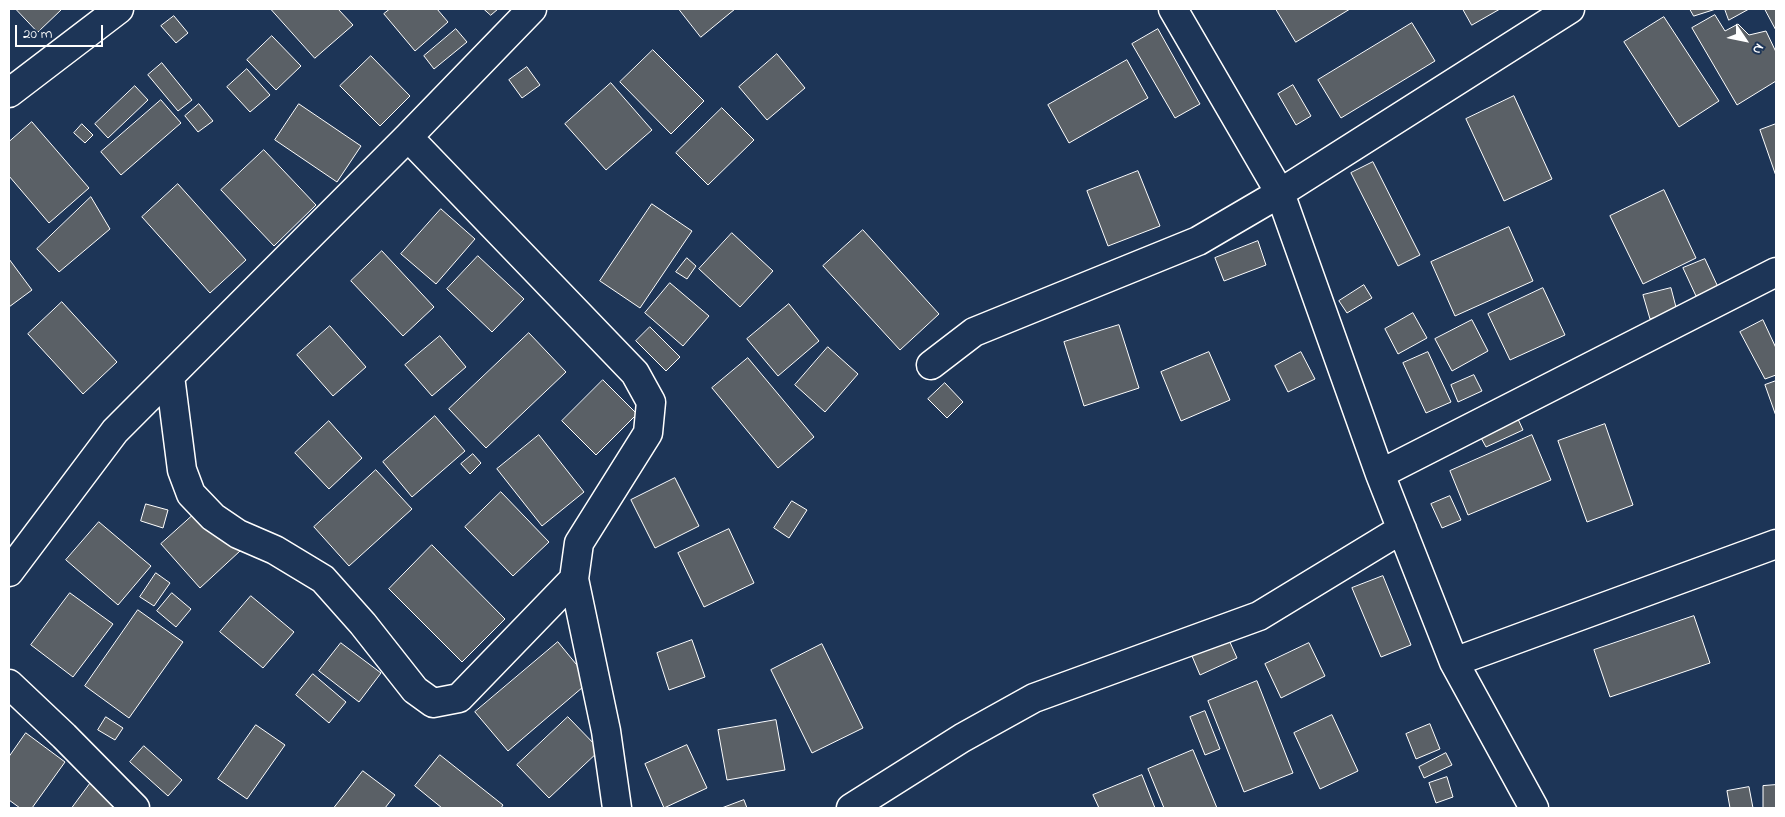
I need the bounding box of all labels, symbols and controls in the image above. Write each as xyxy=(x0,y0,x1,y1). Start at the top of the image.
scale bar xyxy=(18,15,105,47)
north arrow xyxy=(1720,15,1770,65)
text: 20 m xyxy=(23,23,52,45)
text: N xyxy=(1747,39,1769,58)

